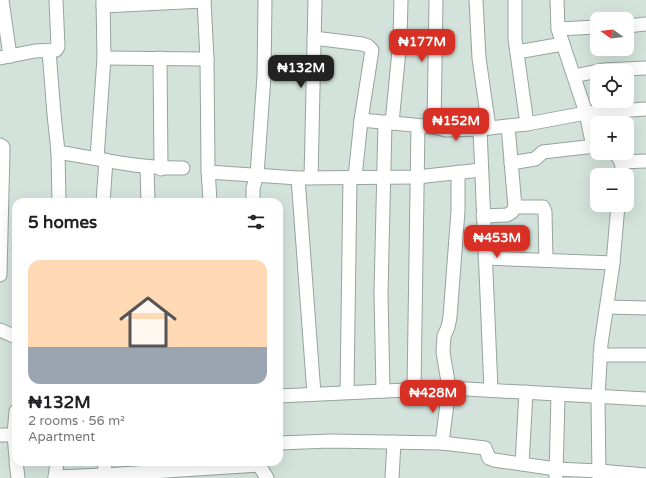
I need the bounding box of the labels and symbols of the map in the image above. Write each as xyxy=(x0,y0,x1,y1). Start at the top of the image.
north arrow xyxy=(590,12,634,56)
pin: ₦177M xyxy=(394,29,450,63)
pin: ₦132M xyxy=(273,55,329,89)
pin: ₦152M xyxy=(428,108,484,142)
pin: ₦453M xyxy=(469,225,525,259)
pin: ₦428M xyxy=(405,380,461,414)

